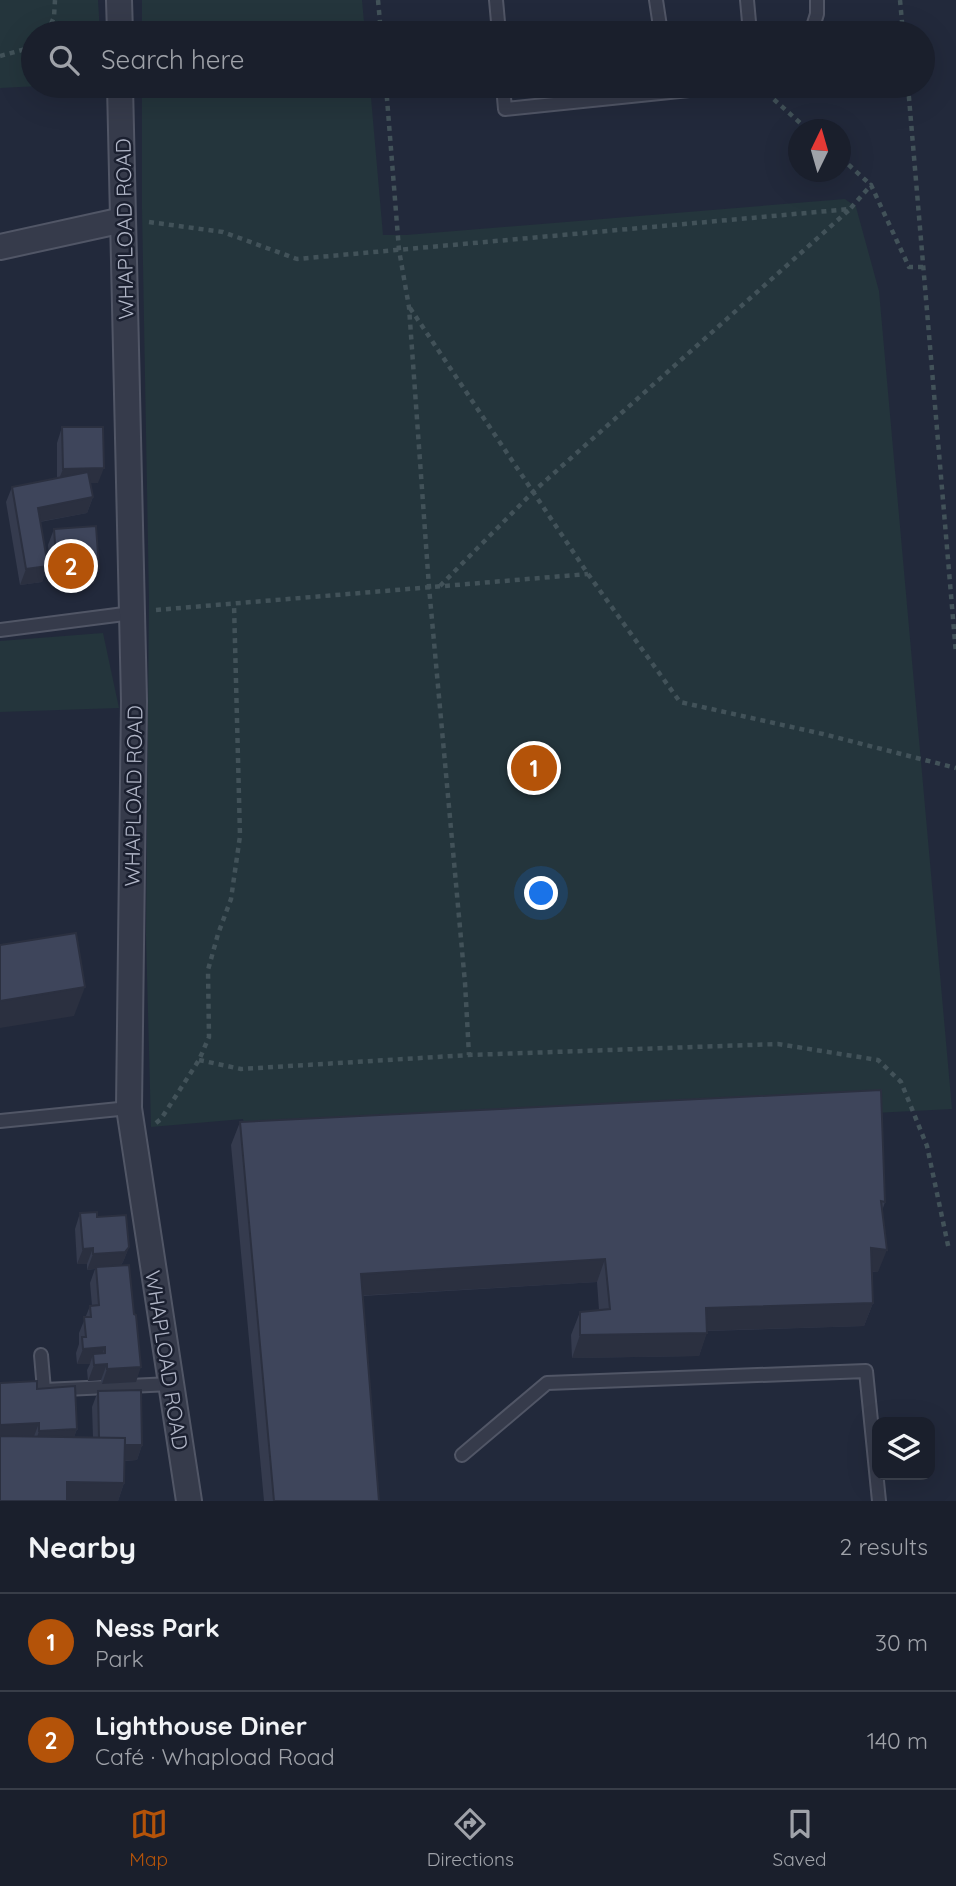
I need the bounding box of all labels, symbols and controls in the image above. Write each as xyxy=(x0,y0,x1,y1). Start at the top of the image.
search box xyxy=(21,21,935,98)
icon: search xyxy=(45,41,83,79)
text: Search here xyxy=(101,43,245,76)
north arrow xyxy=(788,119,851,182)
street label: WHAPLOAD ROAD xyxy=(109,138,139,320)
pin: 2 xyxy=(48,540,94,592)
street label: WHAPLOAD ROAD xyxy=(118,705,148,887)
pin: 1 xyxy=(511,742,557,794)
your location xyxy=(524,876,558,910)
street label: WHAPLOAD ROAD xyxy=(140,1268,194,1452)
map controls xyxy=(872,1417,935,1480)
button: layers xyxy=(872,1417,935,1480)
text: Nearby xyxy=(28,1528,136,1566)
text: 2 results xyxy=(839,1532,928,1561)
text: Ness Park xyxy=(95,1611,220,1644)
text: 1 xyxy=(47,1628,55,1657)
text: 30 m xyxy=(875,1628,928,1657)
text: Park xyxy=(95,1644,144,1673)
text: Lighthouse Diner xyxy=(95,1709,307,1742)
text: 2 xyxy=(44,1726,58,1755)
text: 140 m xyxy=(867,1726,928,1755)
text: Café · Whapload Road xyxy=(95,1742,335,1771)
tab: Map xyxy=(129,1805,168,1871)
tab: Directions xyxy=(427,1805,514,1871)
tab: Saved xyxy=(772,1805,827,1871)

